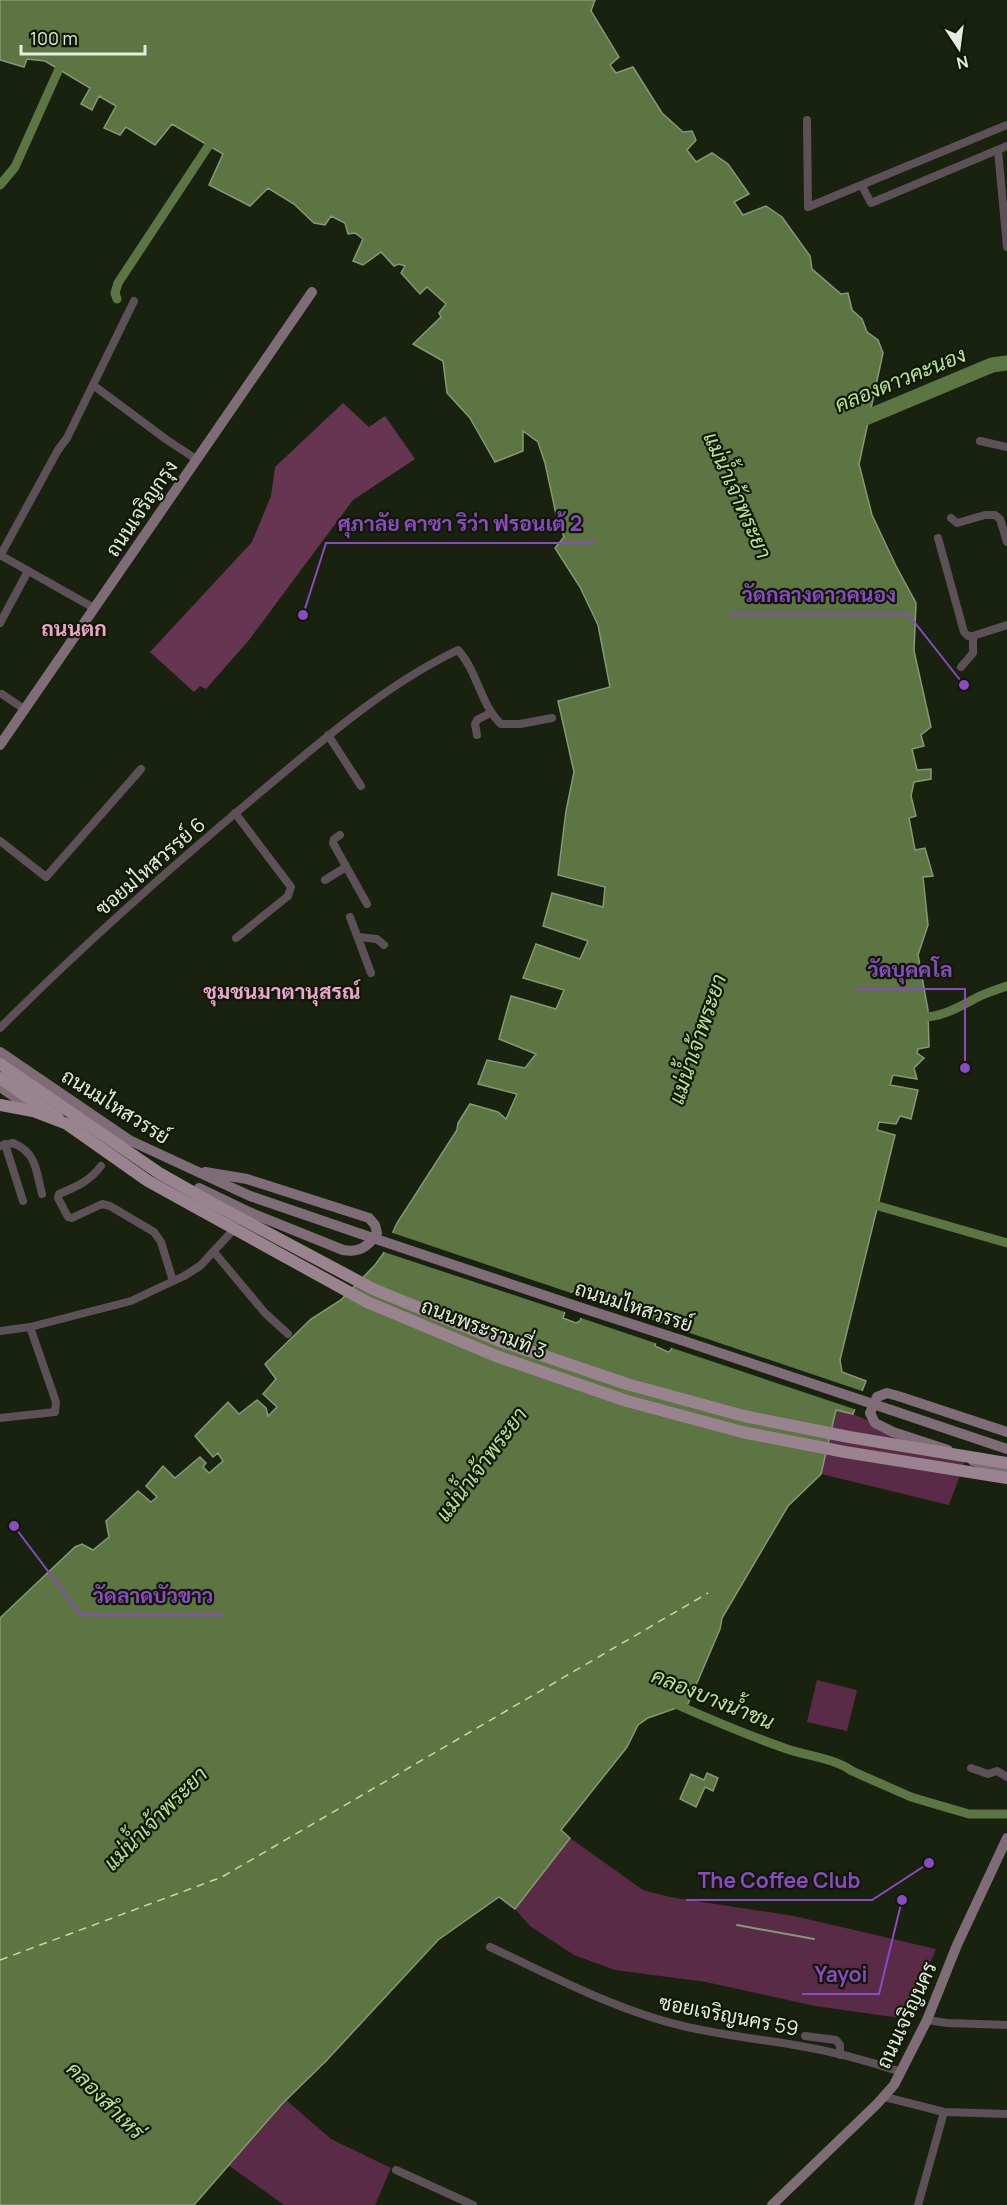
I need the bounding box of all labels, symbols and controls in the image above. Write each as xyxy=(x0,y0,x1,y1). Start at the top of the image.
scale bar xyxy=(21,18,146,56)
north arrow xyxy=(929,18,989,78)
text: 100 m xyxy=(30,26,78,50)
text: N xyxy=(954,51,970,75)
water label: คลองดาวคะนอง xyxy=(830,340,970,418)
water label: แม่น้ำเจ้าพระยา xyxy=(698,426,781,563)
street label: ถนนเจริญกรุง xyxy=(99,454,184,562)
callout: ศุภาลัย คาซา ริว่า ฟรอนเต้ 2 xyxy=(326,504,595,543)
text: ศุภาลัย คาซา ริว่า ฟรอนเต้ 2 xyxy=(338,509,582,539)
callout: วัดกลางดาวคนอง xyxy=(730,575,908,614)
text: วัดกลางดาวคนอง xyxy=(742,580,896,608)
district label: ถนนตก xyxy=(41,614,107,642)
street label: ซอยมไหสวรรย์ 6 xyxy=(89,811,211,921)
callout: วัดบุคคโล xyxy=(856,950,965,989)
text: วัดบุคคโล xyxy=(867,955,953,985)
water label: แม่น้ำเจ้าพระยา xyxy=(659,969,732,1108)
district label: ชุมชนมาตานุสรณ์ xyxy=(203,977,361,1007)
street label: ถนนมไหสวรรย์ xyxy=(57,1062,175,1150)
street label: ถนนมไหสวรรย์ xyxy=(572,1274,696,1338)
street label: ถนนพระรามที่ 3 xyxy=(418,1289,551,1364)
water label: แม่น้ำเจ้าพระยา xyxy=(427,1400,533,1527)
callout: วัดลาดบัวขาว xyxy=(81,1576,225,1615)
text: วัดลาดบัวขาว xyxy=(93,1581,213,1609)
water label: คลองบางน้ำชน xyxy=(648,1658,780,1735)
water label: แม่น้ำเจ้าพระยา xyxy=(95,1758,213,1876)
callout: The Coffee Club xyxy=(686,1861,872,1900)
text: The Coffee Club xyxy=(698,1866,860,1894)
callout: Yayoi xyxy=(802,1955,879,1994)
street label: ถนนเจริญนคร xyxy=(869,1957,943,2073)
text: Yayoi xyxy=(815,1960,867,1988)
street label: ซอยเจริญนคร 59 xyxy=(657,1988,801,2042)
water label: คลองสำเหร่ xyxy=(61,2055,152,2146)

